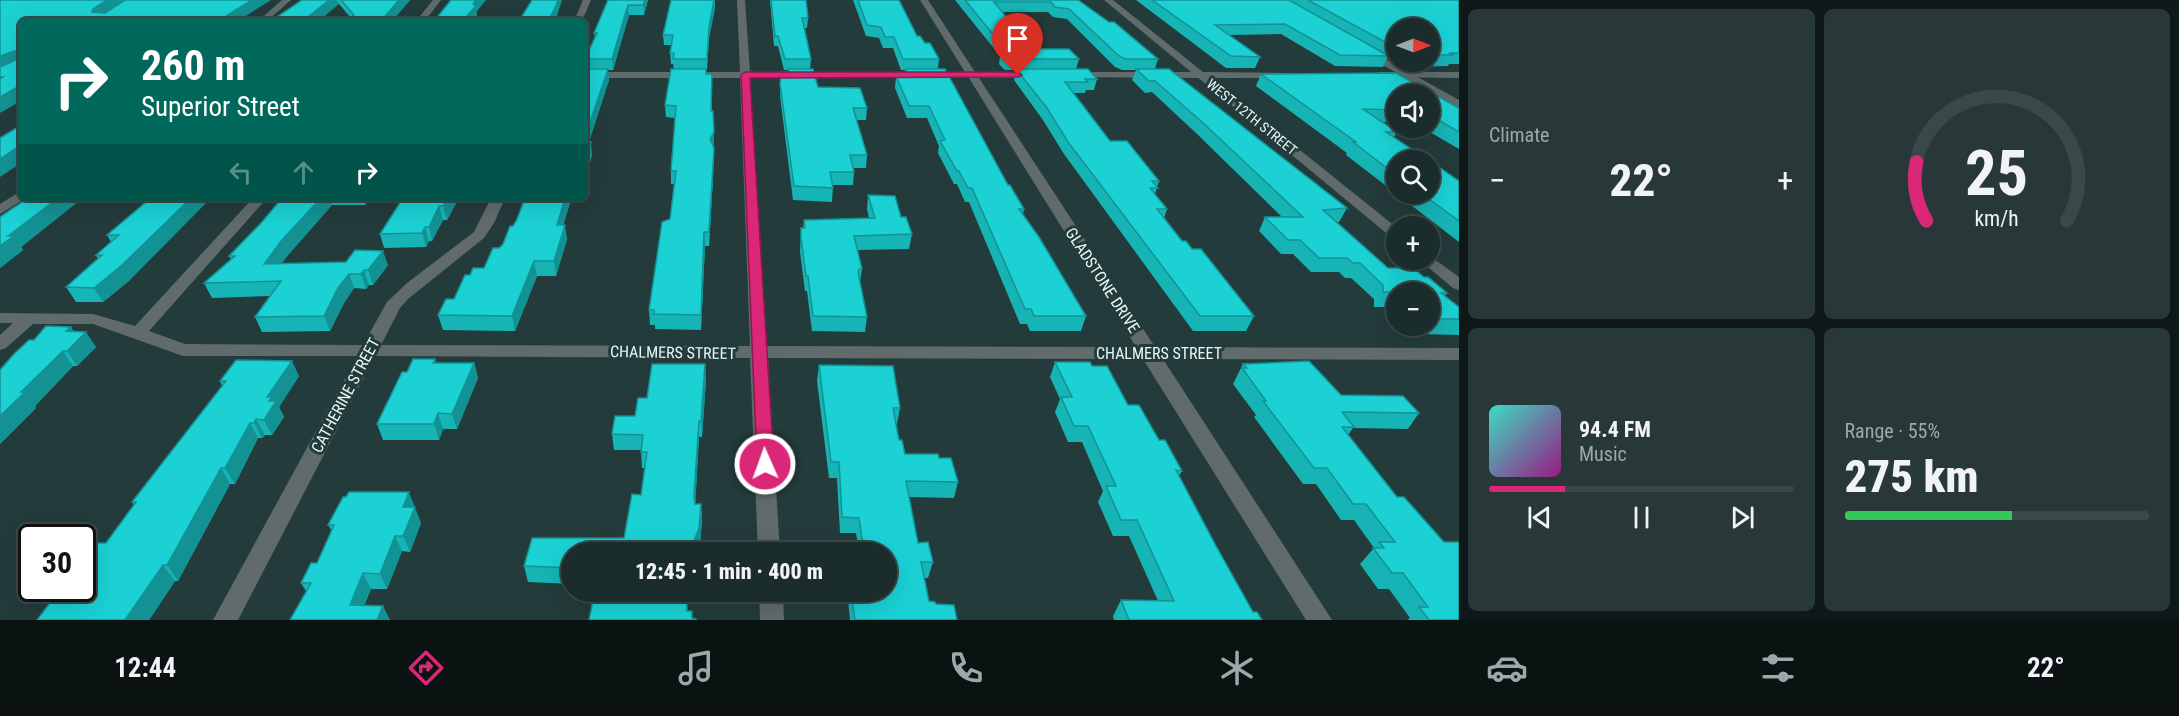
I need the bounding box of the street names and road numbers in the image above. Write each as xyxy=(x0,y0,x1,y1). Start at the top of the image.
street label: WEST 12TH STREET xyxy=(1204,76,1300,158)
street label: GLADSTONE DRIVE xyxy=(1061,224,1144,337)
street label: CATHERINE STREET xyxy=(307,335,384,456)
street label: CHALMERS STREET xyxy=(610,342,736,363)
street label: CHALMERS STREET xyxy=(1096,344,1222,363)

